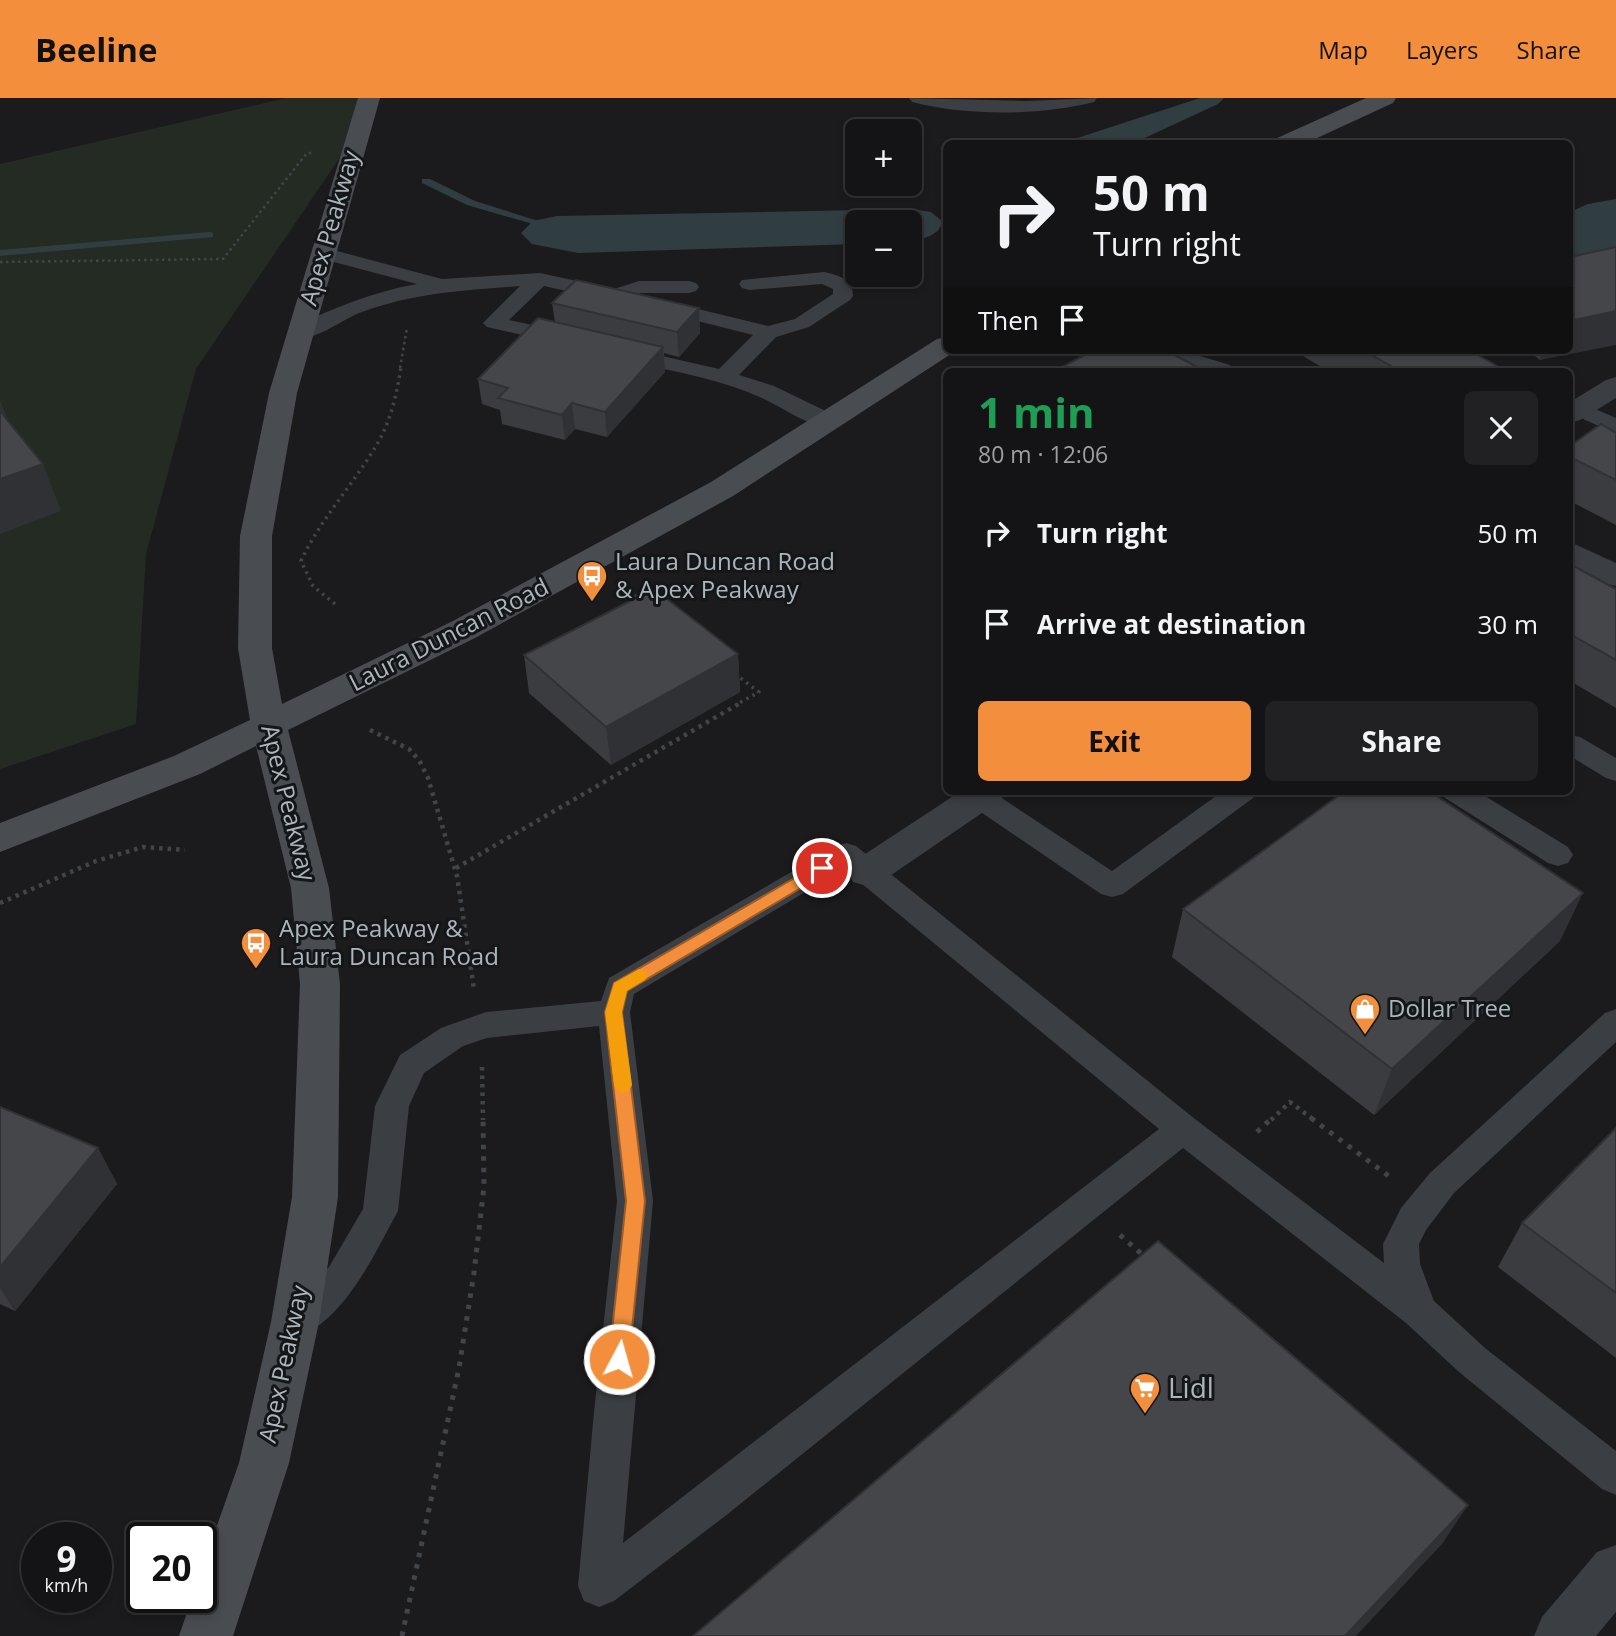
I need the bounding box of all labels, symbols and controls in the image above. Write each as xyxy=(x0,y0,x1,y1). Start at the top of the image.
text: Beeline xyxy=(35,27,158,72)
text: Map xyxy=(1318,33,1368,66)
text: Layers xyxy=(1406,33,1479,66)
text: Share xyxy=(1517,33,1581,66)
map controls xyxy=(845,119,922,287)
button: + xyxy=(845,119,922,196)
street label: Apex Peakway xyxy=(291,145,367,309)
text: 50 m xyxy=(1093,159,1210,225)
icon: right xyxy=(978,168,1069,259)
button: − xyxy=(845,210,922,287)
text: Turn right xyxy=(1093,222,1241,265)
icon: arrive xyxy=(1053,301,1091,339)
text: Then xyxy=(978,302,1039,338)
text: 1 min xyxy=(978,383,1095,440)
button: close xyxy=(1464,391,1538,465)
text: 80 m · 12:06 xyxy=(978,438,1108,470)
icon: right xyxy=(978,514,1016,552)
text: Turn right xyxy=(1037,515,1168,551)
text: 50 m xyxy=(1477,515,1538,551)
place label: Laura Duncan Road & Apex Peakway xyxy=(615,544,835,605)
bus stop icon: Laura Duncan Road & Apex Peakway xyxy=(575,559,609,603)
street label: Laura Duncan Road xyxy=(343,569,554,698)
icon: arrive xyxy=(978,605,1016,643)
text: Arrive at destination xyxy=(1037,606,1306,642)
text: 30 m xyxy=(1477,606,1538,642)
button: Exit xyxy=(978,701,1251,781)
button: Share xyxy=(1265,701,1538,781)
street label: Apex Peakway xyxy=(254,721,325,885)
pin xyxy=(792,838,852,898)
icon: arrive xyxy=(803,849,841,887)
place label: Apex Peakway & Laura Duncan Road xyxy=(279,911,499,972)
bus stop icon: Apex Peakway & Laura Duncan Road xyxy=(239,926,273,970)
place label: Dollar Tree xyxy=(1388,991,1511,1024)
shop icon: Dollar Tree xyxy=(1348,992,1382,1036)
street label: Apex Peakway xyxy=(250,1281,316,1445)
position arrow xyxy=(582,1322,656,1396)
place label: Lidl xyxy=(1168,1368,1214,1406)
supermarket icon: Lidl xyxy=(1128,1371,1162,1415)
speed limit sign: 20 xyxy=(126,1522,217,1613)
text: 9 xyxy=(56,1535,77,1582)
text: km/h xyxy=(45,1573,88,1597)

